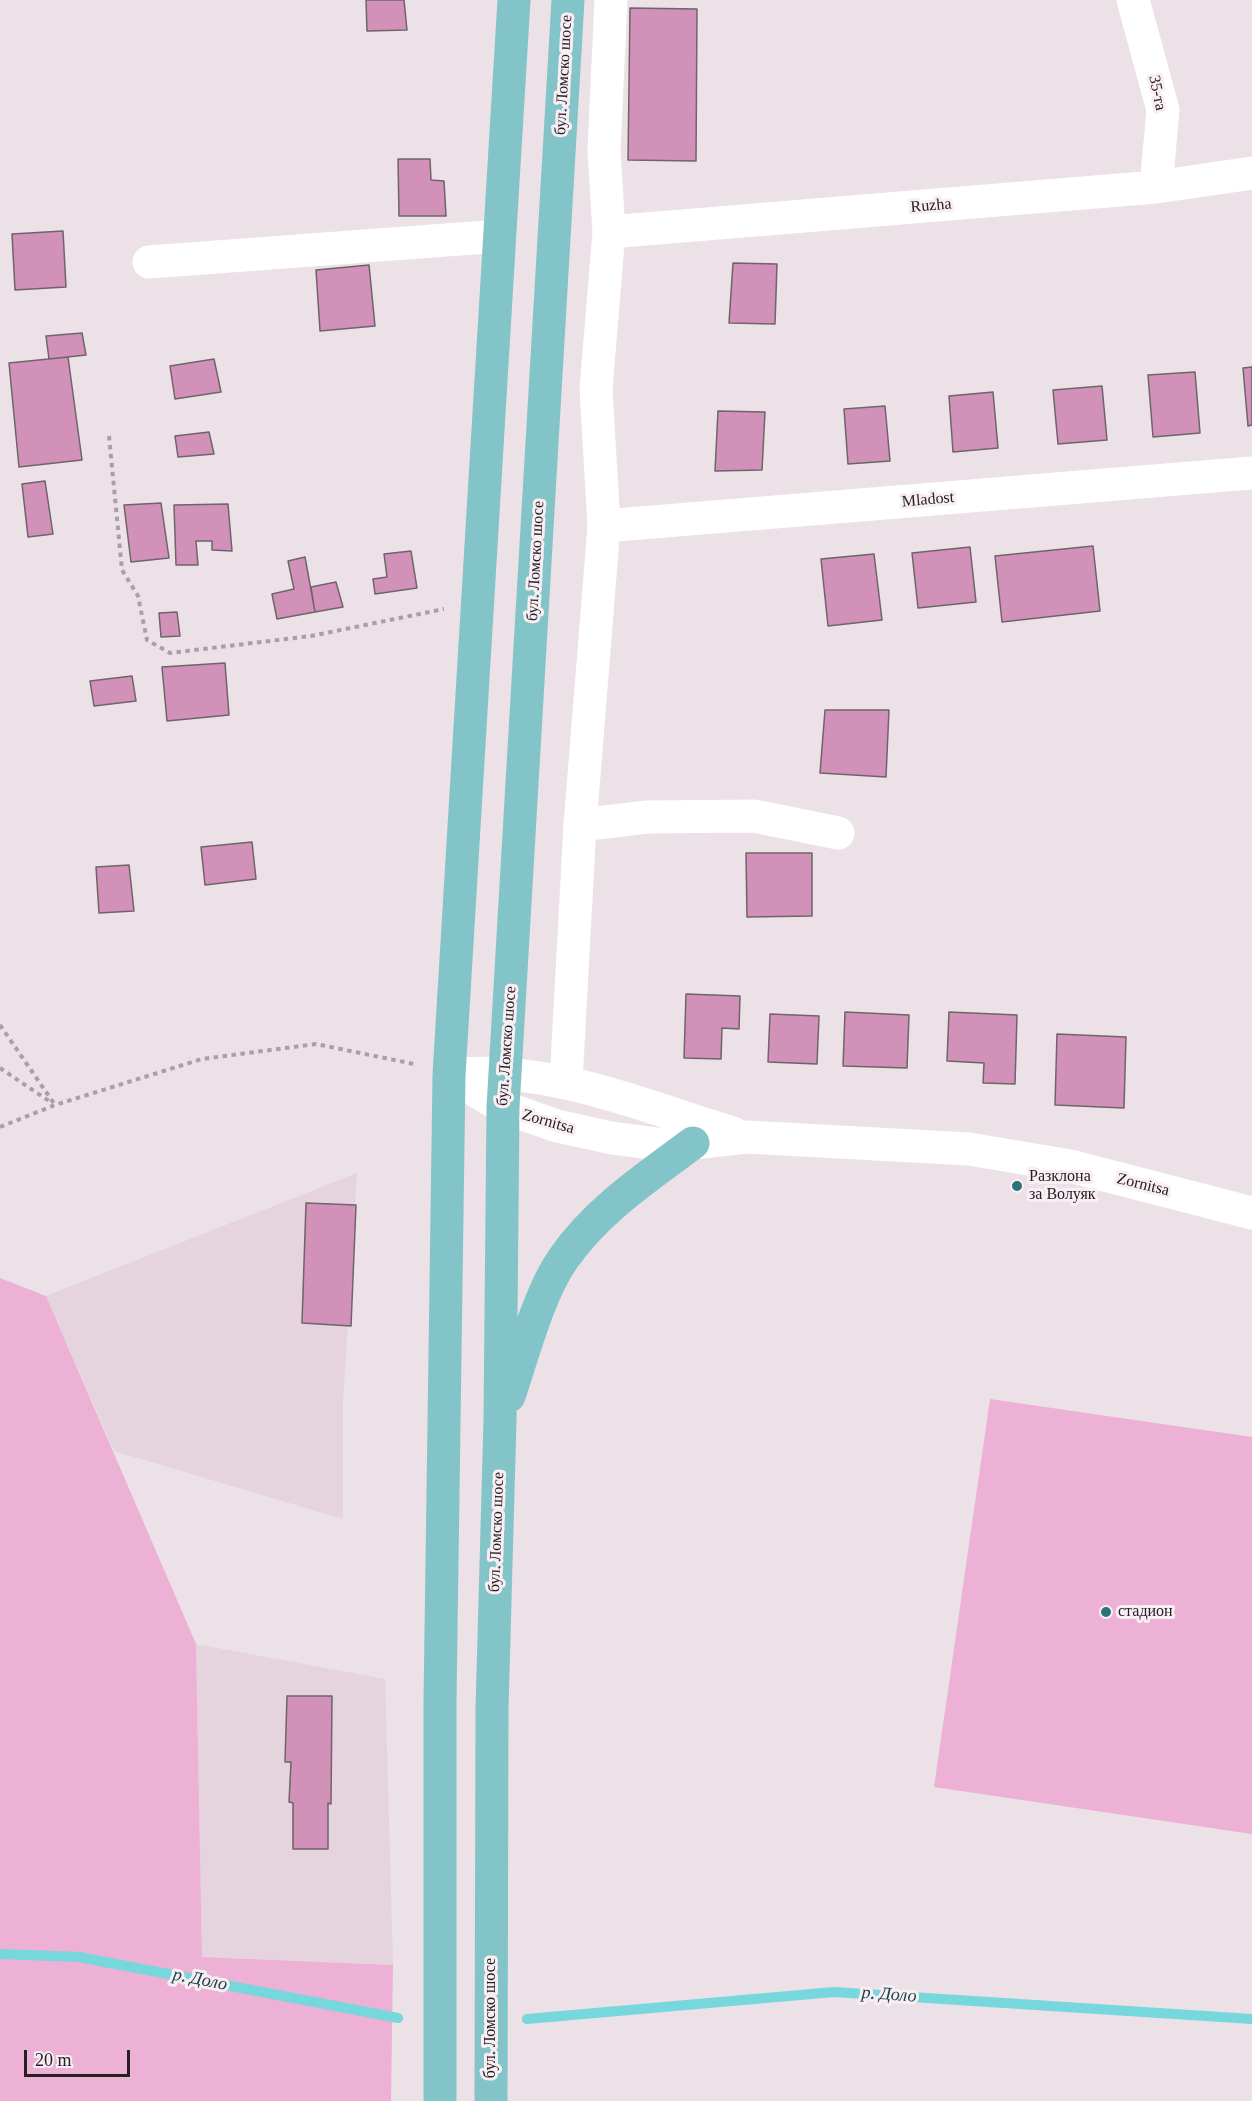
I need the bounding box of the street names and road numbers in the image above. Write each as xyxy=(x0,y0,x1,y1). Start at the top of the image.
street label: бул. Ломско шосе xyxy=(551,14,577,136)
street label: 35-та xyxy=(1144,74,1170,112)
street label: Ruzha xyxy=(910,195,952,217)
street label: Mladost xyxy=(901,488,955,512)
street label: бул. Ломско шосе xyxy=(523,500,549,622)
street label: бул. Ломско шосе xyxy=(493,985,521,1107)
street label: Zornitsa xyxy=(520,1105,576,1139)
street label: Zornitsa xyxy=(1115,1169,1171,1201)
street label: бул. Ломско шосе xyxy=(485,1472,509,1592)
street label: бул. Ломско шосе xyxy=(481,1958,501,2078)

